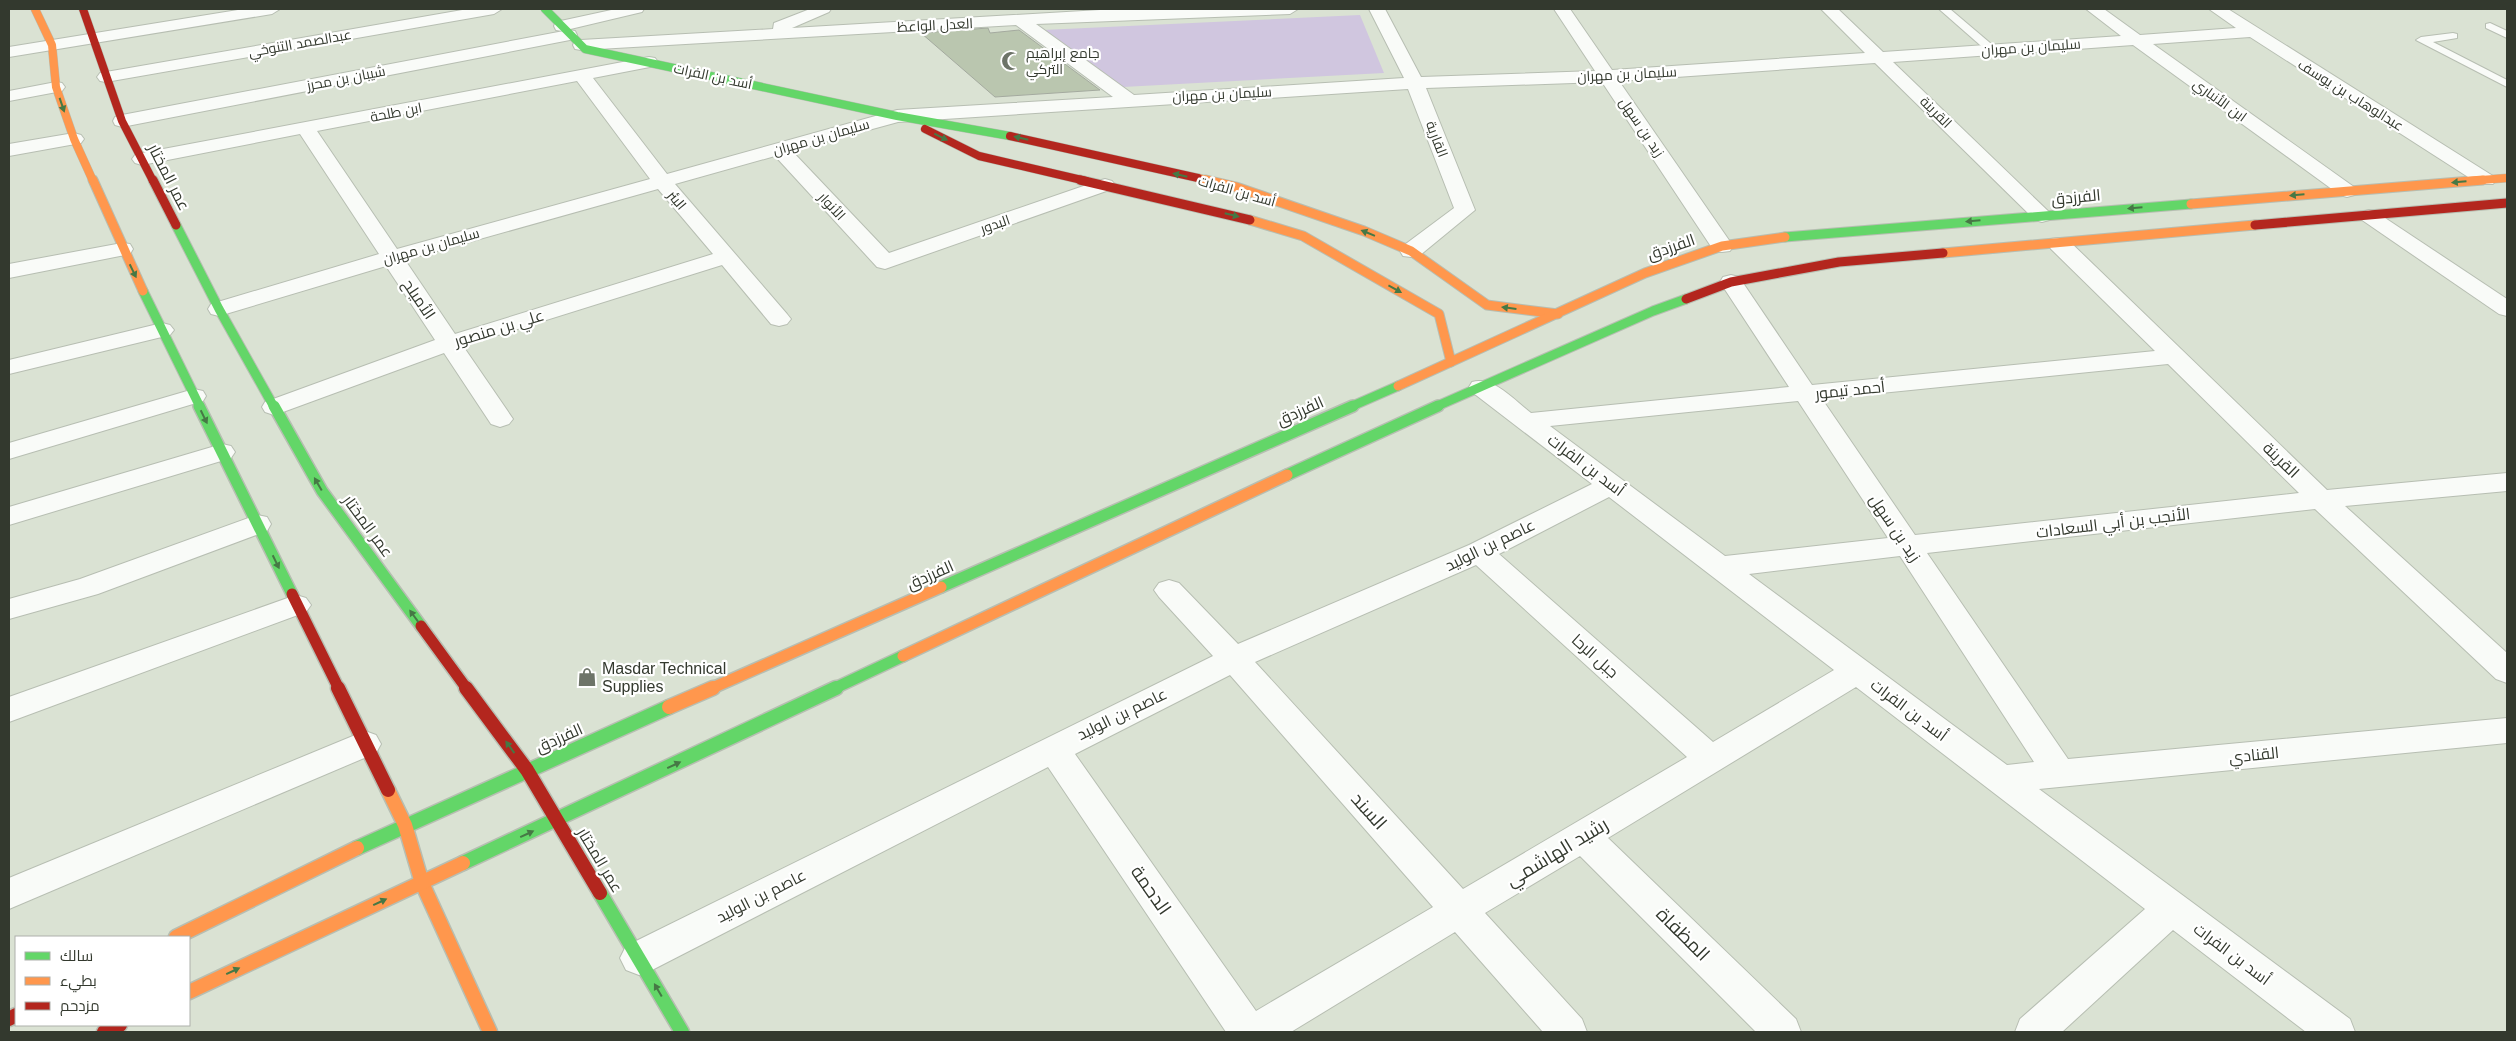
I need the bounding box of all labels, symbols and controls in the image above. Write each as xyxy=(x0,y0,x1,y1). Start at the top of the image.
street label: العدل الواعظ xyxy=(897,15,973,36)
street label: عبدالصمد التنوخي xyxy=(247,26,353,64)
street label: سليمان بن مهران xyxy=(1981,36,2081,58)
place label: جامع إبراهيم التركي xyxy=(1026,45,1100,81)
mosque icon: جامع إبراهيم التركي xyxy=(1000,50,1022,72)
street label: عبدالوهاب بن يوسف xyxy=(2295,56,2407,134)
street label: أسد بن الفرات xyxy=(672,59,754,92)
street label: شيبان بن محرز xyxy=(304,63,387,94)
street label: سليمان بن مهران xyxy=(1577,63,1677,85)
street label: ابن الأنباري xyxy=(2188,75,2250,128)
street label: سليمان بن مهران xyxy=(1172,83,1272,105)
street label: القرينة xyxy=(1917,93,1955,131)
street label: زيد بن سهل xyxy=(1616,94,1668,160)
one-way arrow xyxy=(59,98,67,113)
street label: ابن طلحة xyxy=(369,99,423,125)
street label: سليمان بن مهران xyxy=(771,116,871,158)
street label: القارية xyxy=(1423,119,1451,159)
one-way arrow xyxy=(934,133,948,141)
one-way arrow xyxy=(1014,134,1029,142)
street label: عمر المختار xyxy=(144,140,193,214)
one-way arrow xyxy=(1172,171,1187,179)
street label: أسد بن الفرات xyxy=(1196,171,1278,210)
one-way arrow xyxy=(2450,178,2466,186)
street label: البئر xyxy=(664,186,690,213)
street label: الفرزدق xyxy=(2051,186,2102,210)
street label: الأنوار xyxy=(815,188,849,223)
one-way arrow xyxy=(2288,191,2304,199)
one-way arrow xyxy=(2126,205,2142,213)
street label: البدور xyxy=(977,211,1012,237)
one-way arrow xyxy=(1224,211,1239,219)
one-way arrow xyxy=(1964,218,1980,226)
street label: سليمان بن مهران xyxy=(381,225,481,267)
one-way arrow xyxy=(1360,229,1375,237)
street label: الفرزدق xyxy=(1645,231,1698,265)
one-way arrow xyxy=(129,263,137,278)
street label: الأميلح xyxy=(397,276,439,324)
one-way arrow xyxy=(1388,284,1402,293)
one-way arrow xyxy=(1501,304,1517,312)
street label: علي بن منصور xyxy=(451,306,547,355)
street label: أحمد تيمور xyxy=(1813,377,1886,403)
street label: الفرزدق xyxy=(1274,393,1327,431)
one-way arrow xyxy=(200,409,208,424)
street label: أسد بن الفرات xyxy=(1543,430,1628,501)
street label: القرينة xyxy=(2259,439,2302,482)
one-way arrow xyxy=(314,477,322,492)
street label: عمر المختار xyxy=(338,491,396,561)
street label: زيد بن سهل xyxy=(1865,491,1924,566)
street label: الأنجب بن أبي السعادات xyxy=(2035,504,2192,546)
street label: عاصم بن الوليد xyxy=(1442,516,1539,577)
one-way arrow xyxy=(272,555,280,570)
street label: الفرزدق xyxy=(904,557,957,595)
one-way arrow xyxy=(408,610,419,623)
street label: جبل الرحا xyxy=(1567,631,1622,683)
place label: Masdar Technical Supplies xyxy=(602,660,726,695)
shop icon: Masdar Technical Supplies xyxy=(576,666,598,688)
street label: أسد بن الفرات xyxy=(1866,675,1951,746)
street label: عاصم بن الوليد xyxy=(1074,685,1171,746)
street label: الفرزدق xyxy=(533,720,586,758)
one-way arrow xyxy=(505,740,515,754)
street label: القنادي xyxy=(2228,744,2280,771)
one-way arrow xyxy=(667,761,682,769)
street label: السند xyxy=(1347,788,1391,834)
street label: رشيد الهاشمي xyxy=(1502,813,1614,894)
street label: عمر المختار xyxy=(573,824,626,896)
one-way arrow xyxy=(520,830,534,838)
street label: الدحمة xyxy=(1127,862,1175,918)
street label: عاصم بن الوليد xyxy=(714,866,810,928)
one-way arrow xyxy=(373,898,387,906)
street label: المظفاة xyxy=(1652,903,1714,965)
street label: أسد بن الفرات xyxy=(2189,919,2274,990)
legend xyxy=(15,936,190,1026)
text: سالك xyxy=(60,947,93,964)
one-way arrow xyxy=(226,967,240,975)
text: بطيء xyxy=(60,972,97,993)
one-way arrow xyxy=(654,982,662,997)
text: مزدحم xyxy=(60,997,100,1016)

